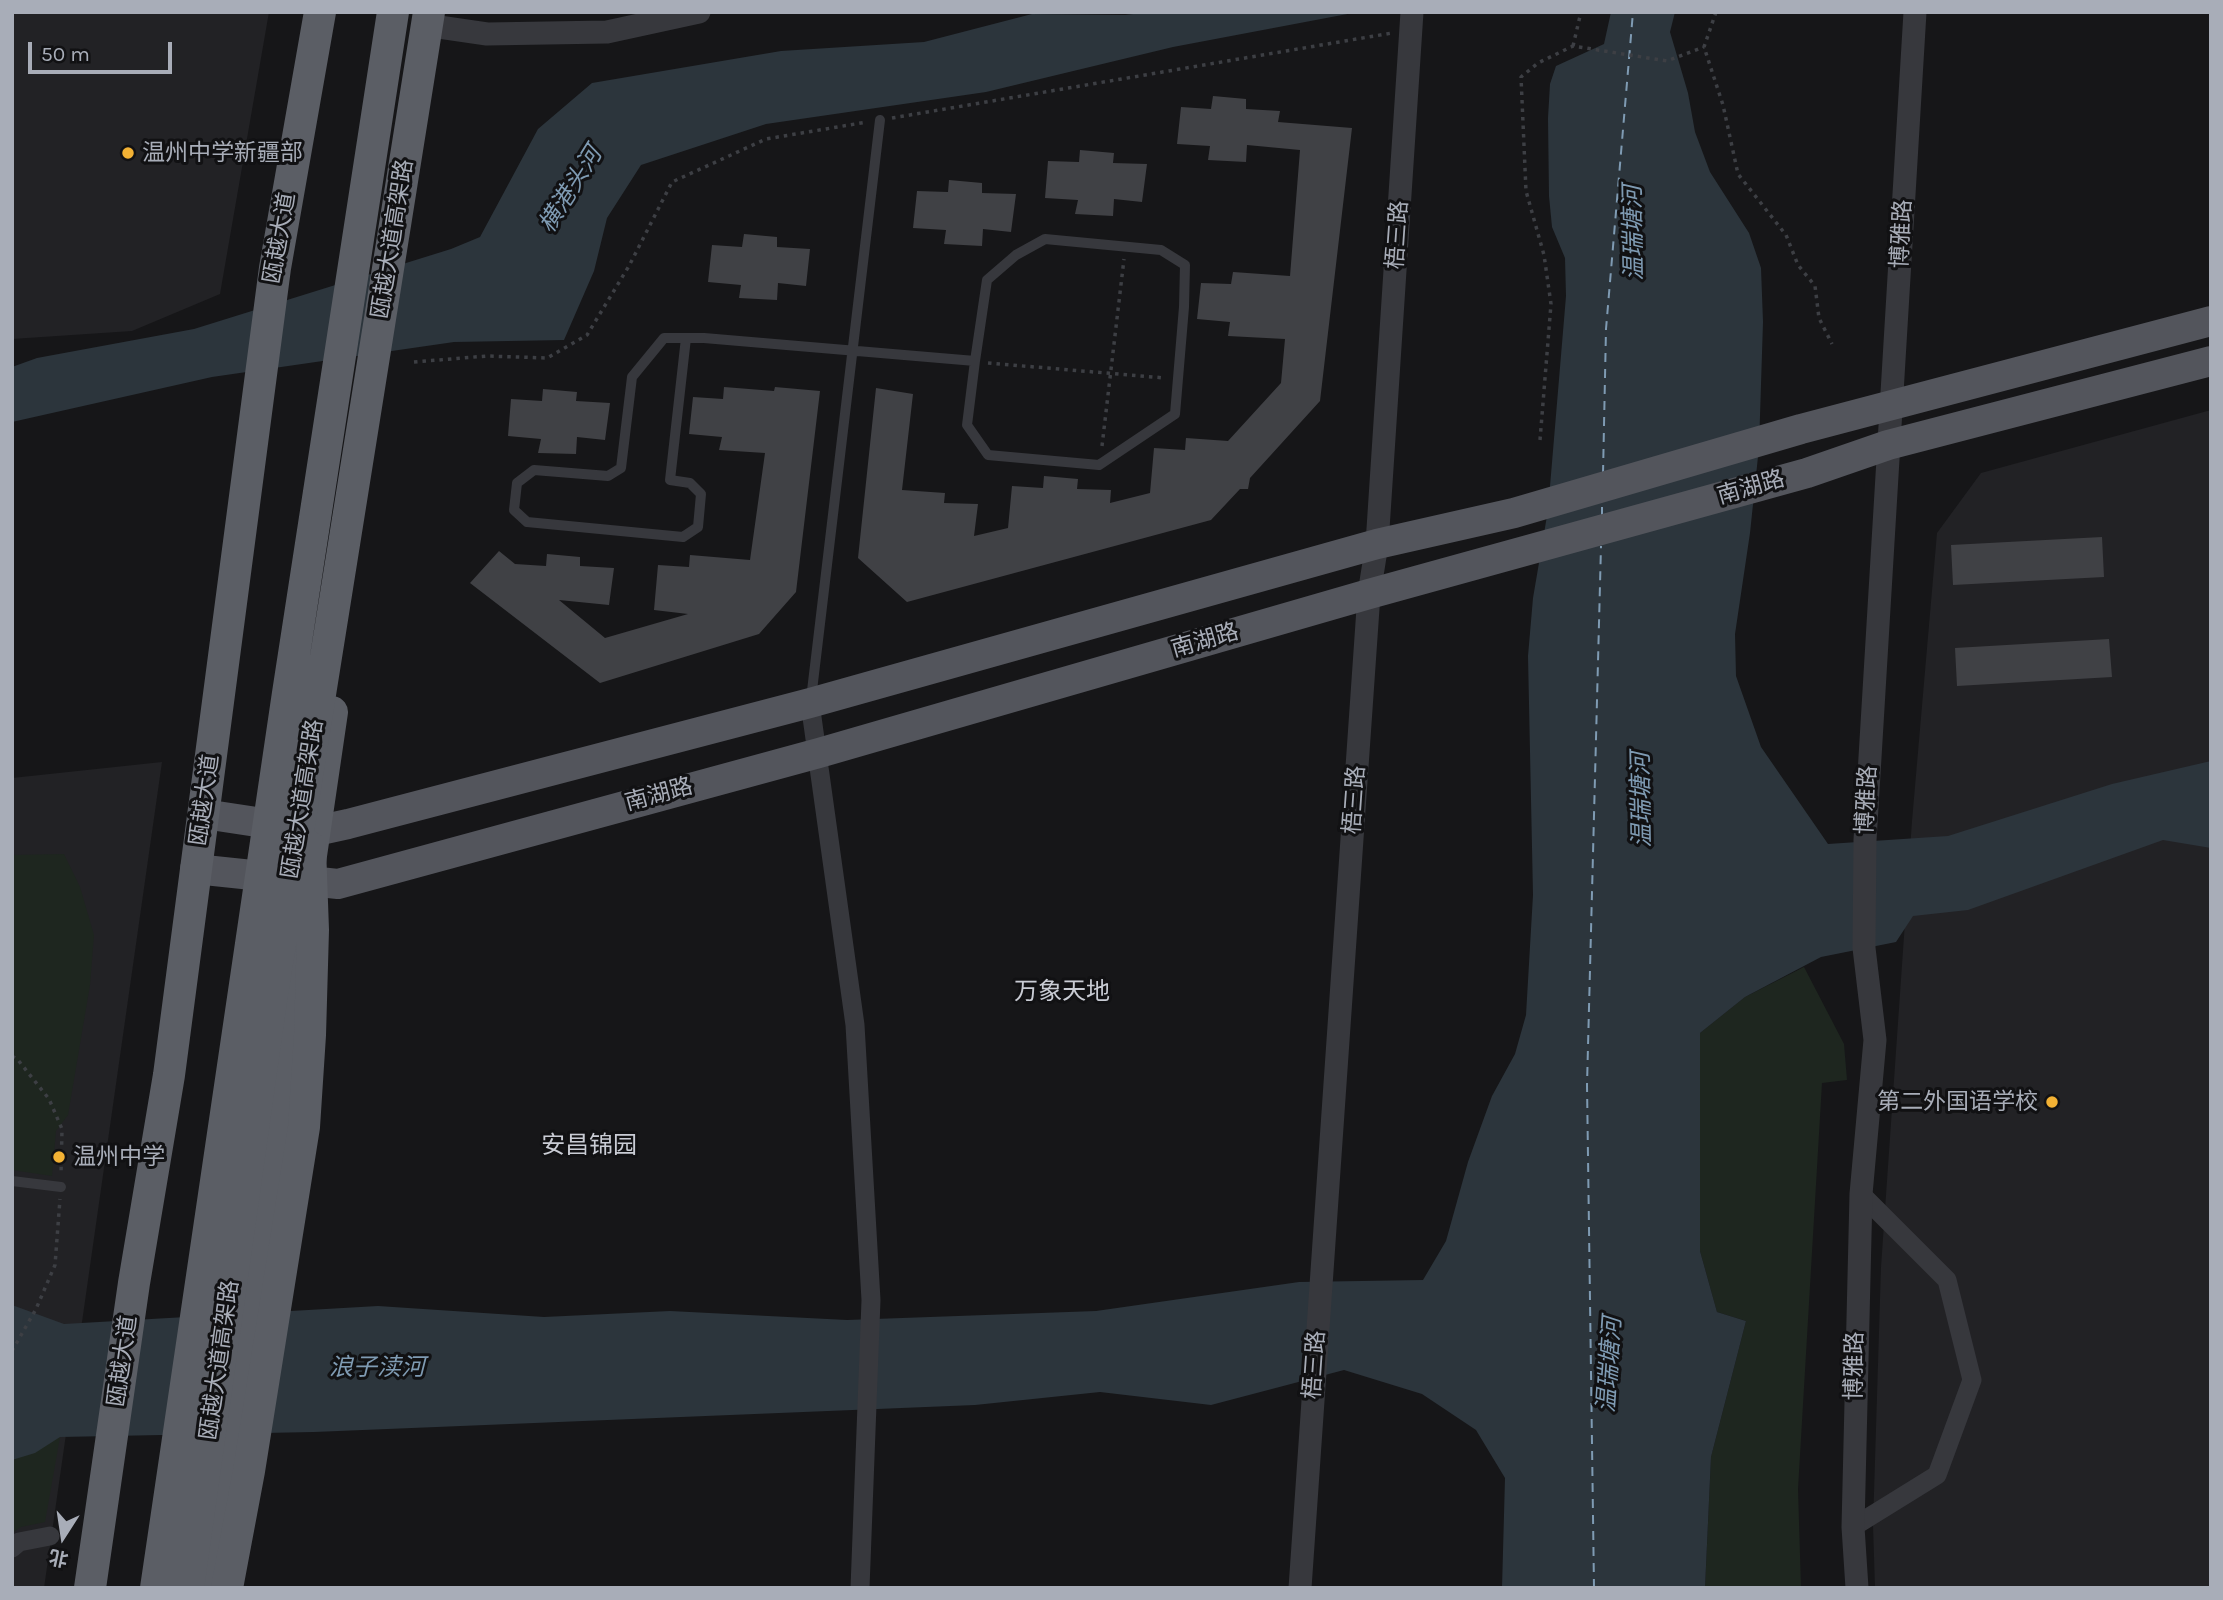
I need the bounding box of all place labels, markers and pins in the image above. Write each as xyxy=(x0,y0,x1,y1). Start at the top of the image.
place label: 温州中学新疆部 xyxy=(142,139,303,167)
marker: 温州中学新疆部 xyxy=(120,145,136,161)
place label: 第二外国语学校 xyxy=(1877,1088,2038,1116)
marker: 第二外国语学校 xyxy=(2044,1094,2060,1110)
place label: 温州中学 xyxy=(73,1143,165,1171)
marker: 温州中学 xyxy=(51,1149,67,1165)

